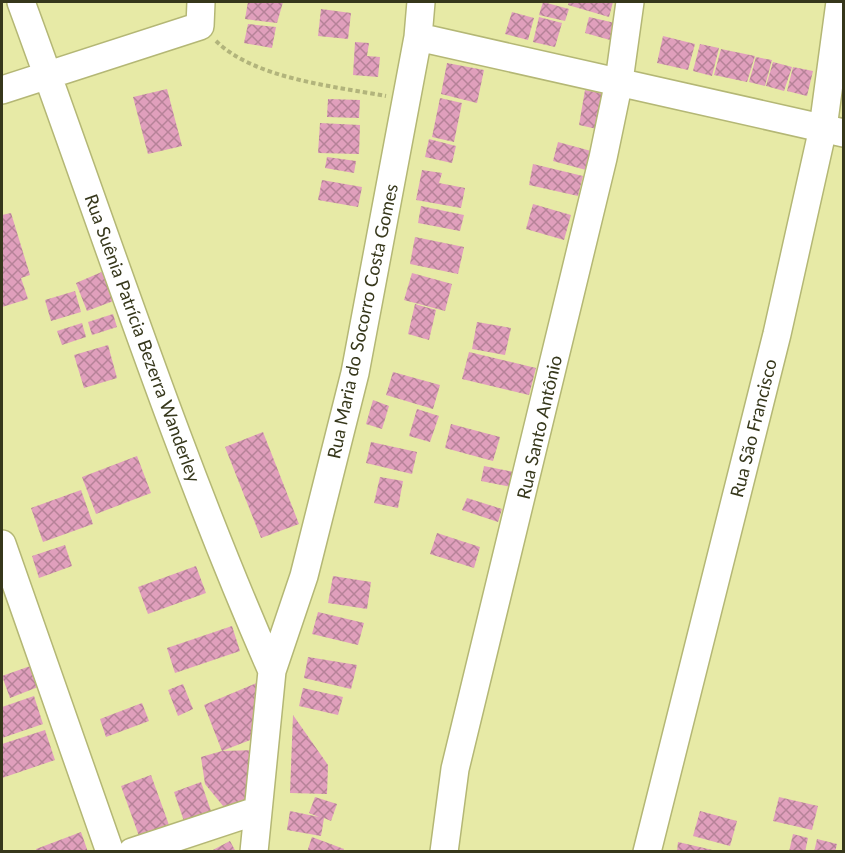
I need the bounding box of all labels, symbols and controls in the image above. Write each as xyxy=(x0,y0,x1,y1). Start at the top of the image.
street label: Rua Maria do Socorro Costa Gomes xyxy=(322,181,402,460)
street label: Rua Suênia Patrícia Bezerra Wanderley xyxy=(81,191,206,486)
street label: Rua Santo Antônio xyxy=(512,353,566,501)
street label: Rua São Francisco xyxy=(725,356,781,500)

